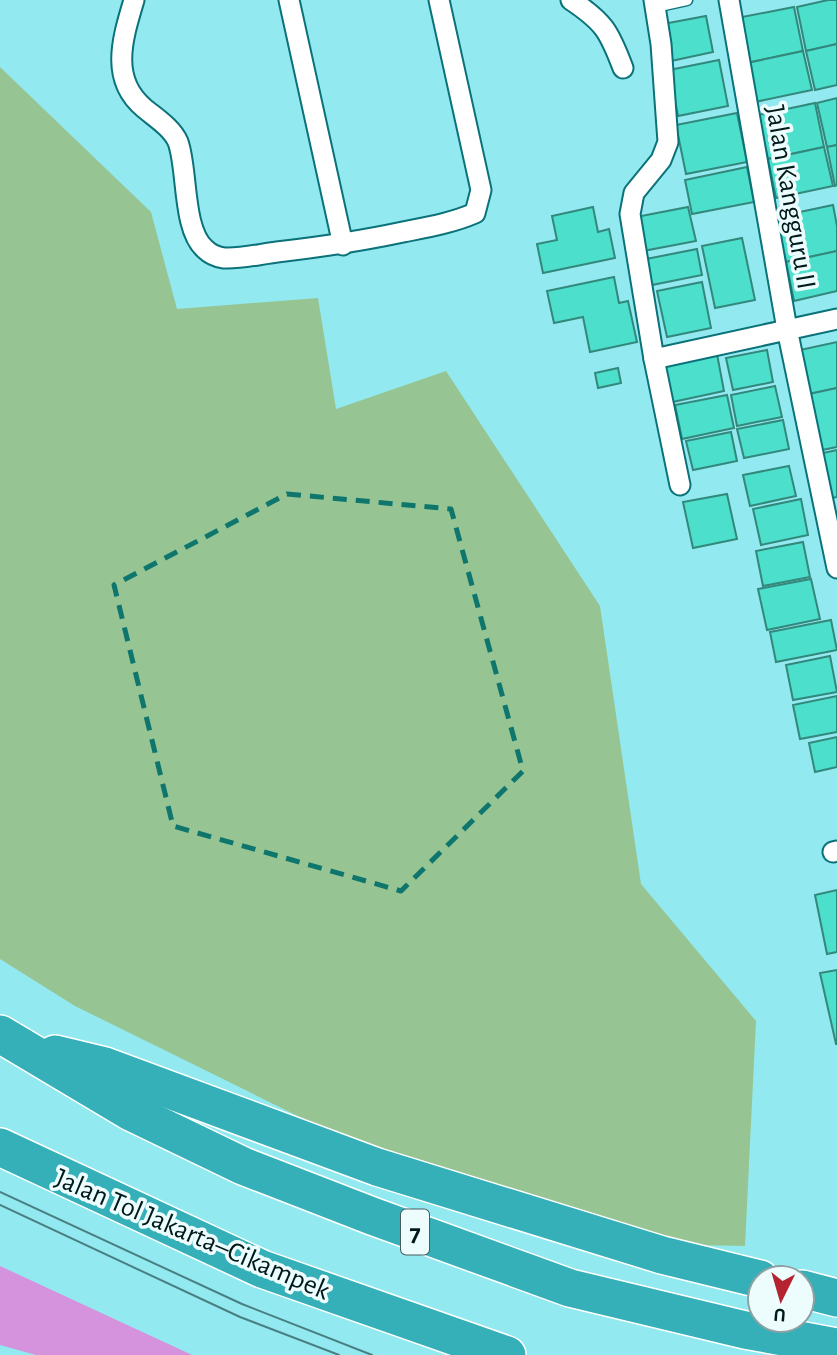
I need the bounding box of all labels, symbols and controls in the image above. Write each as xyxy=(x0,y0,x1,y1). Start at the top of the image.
street label: Jalan Kangguru II xyxy=(760,103,820,291)
street label: Jalan Tol Jakarta–Cikampek xyxy=(51,1164,334,1306)
road number: 7 xyxy=(401,1210,429,1254)
north arrow xyxy=(746,1264,816,1334)
text: U xyxy=(773,1304,787,1324)

